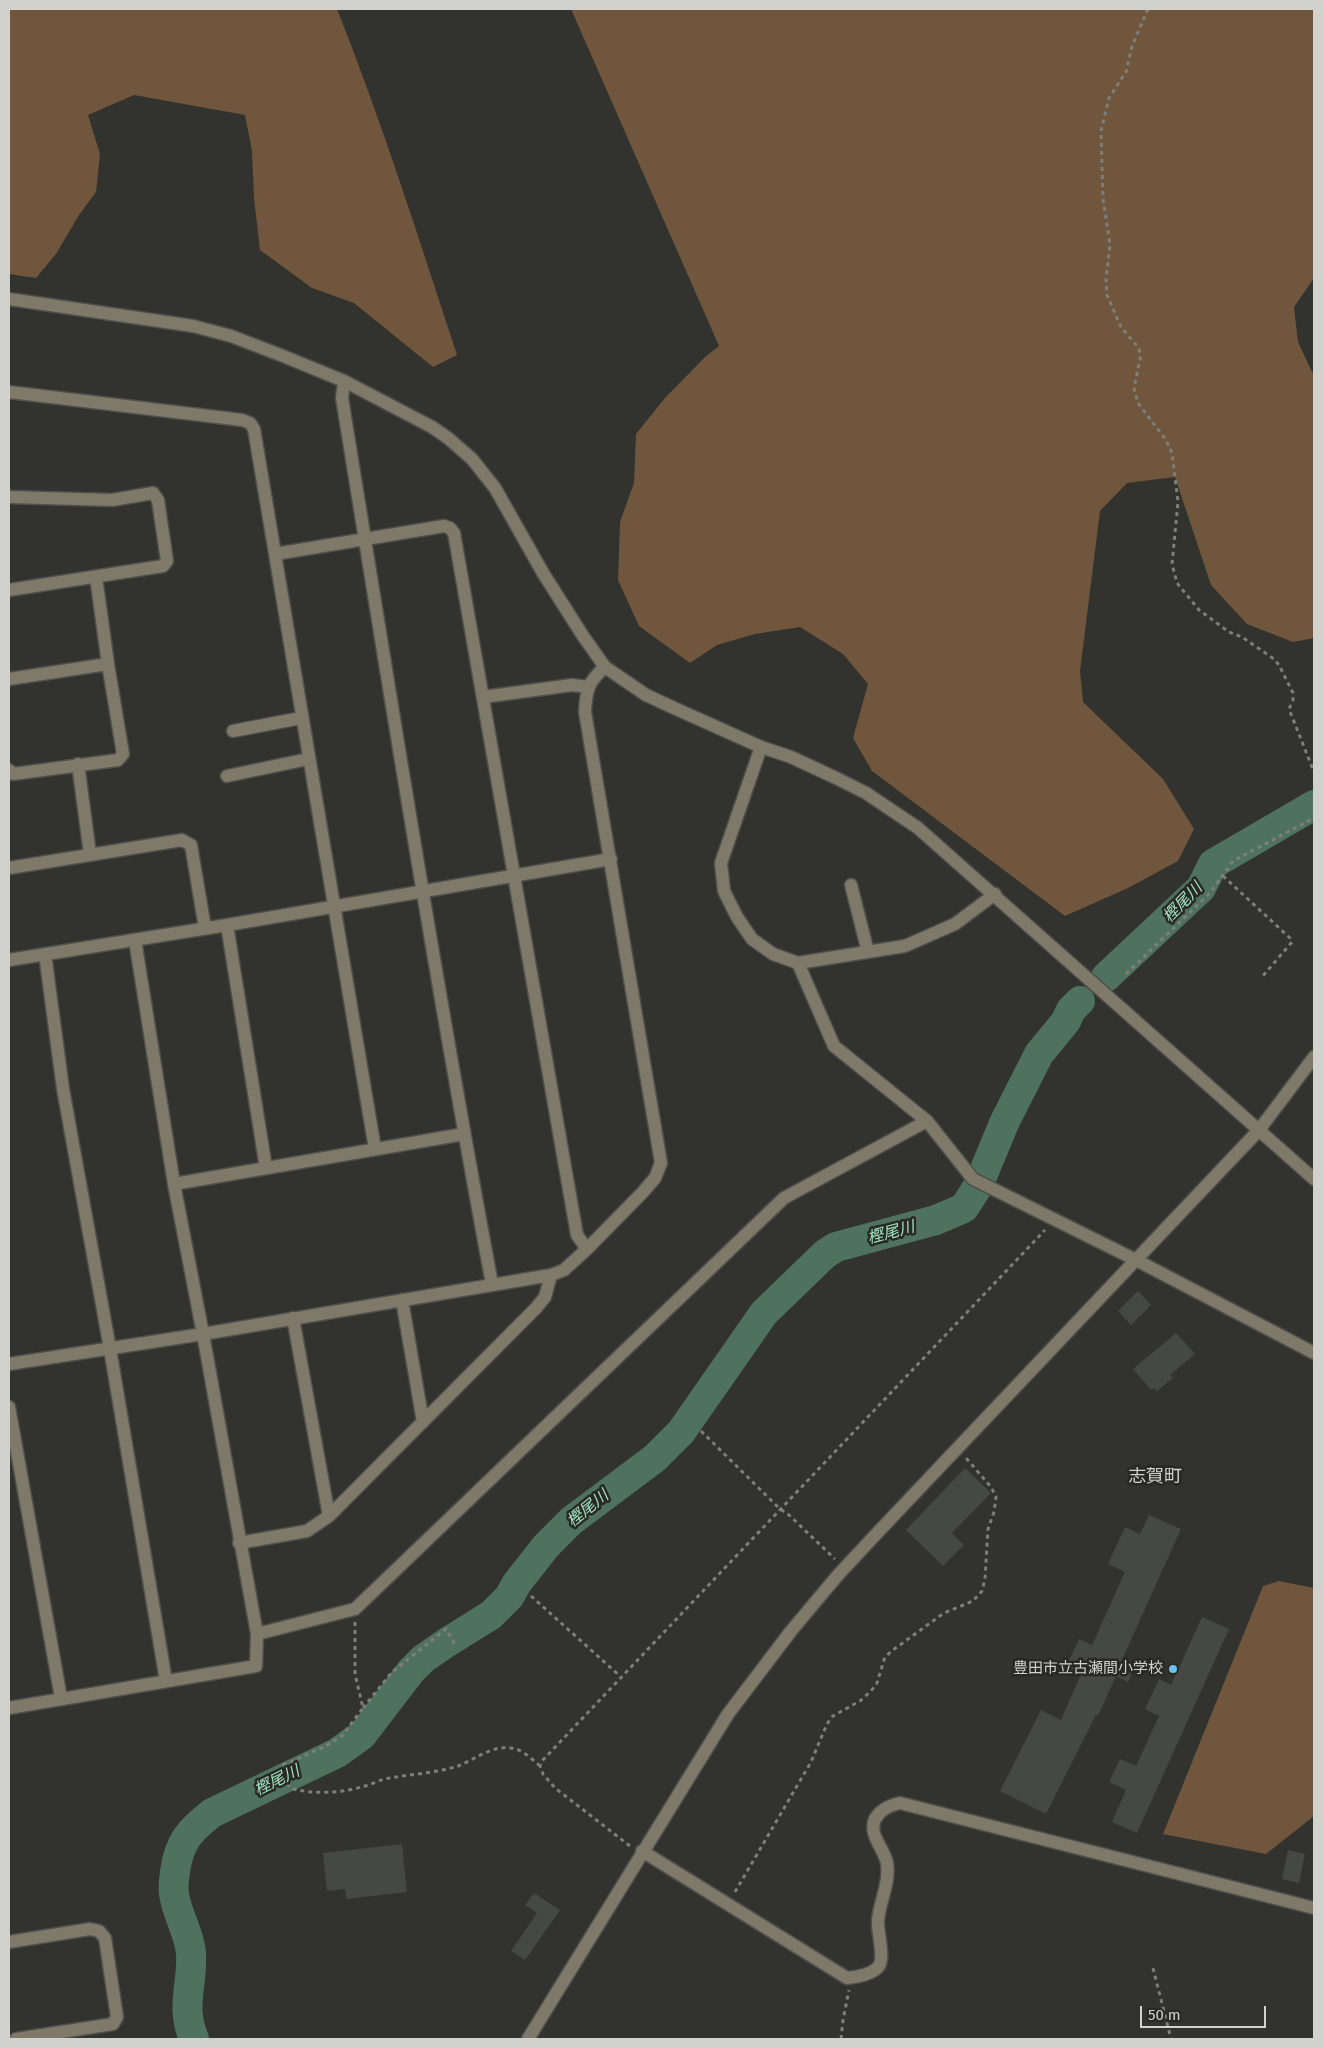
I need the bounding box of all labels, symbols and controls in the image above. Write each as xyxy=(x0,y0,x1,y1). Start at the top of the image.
water label: 樫尾川 xyxy=(1159,879,1207,927)
water label: 樫尾川 xyxy=(865,1218,917,1248)
district label: 志賀町 xyxy=(1128,1466,1182,1488)
water label: 樫尾川 xyxy=(563,1486,613,1532)
place label: 豊田市立古瀬間小学校 xyxy=(1013,1660,1163,1678)
marker: 豊田市立古瀬間小学校 xyxy=(1167,1663,1179,1675)
water label: 樫尾川 xyxy=(251,1762,303,1800)
scale bar xyxy=(1143,1996,1269,2028)
text: 50 m xyxy=(1148,2006,1181,2024)

